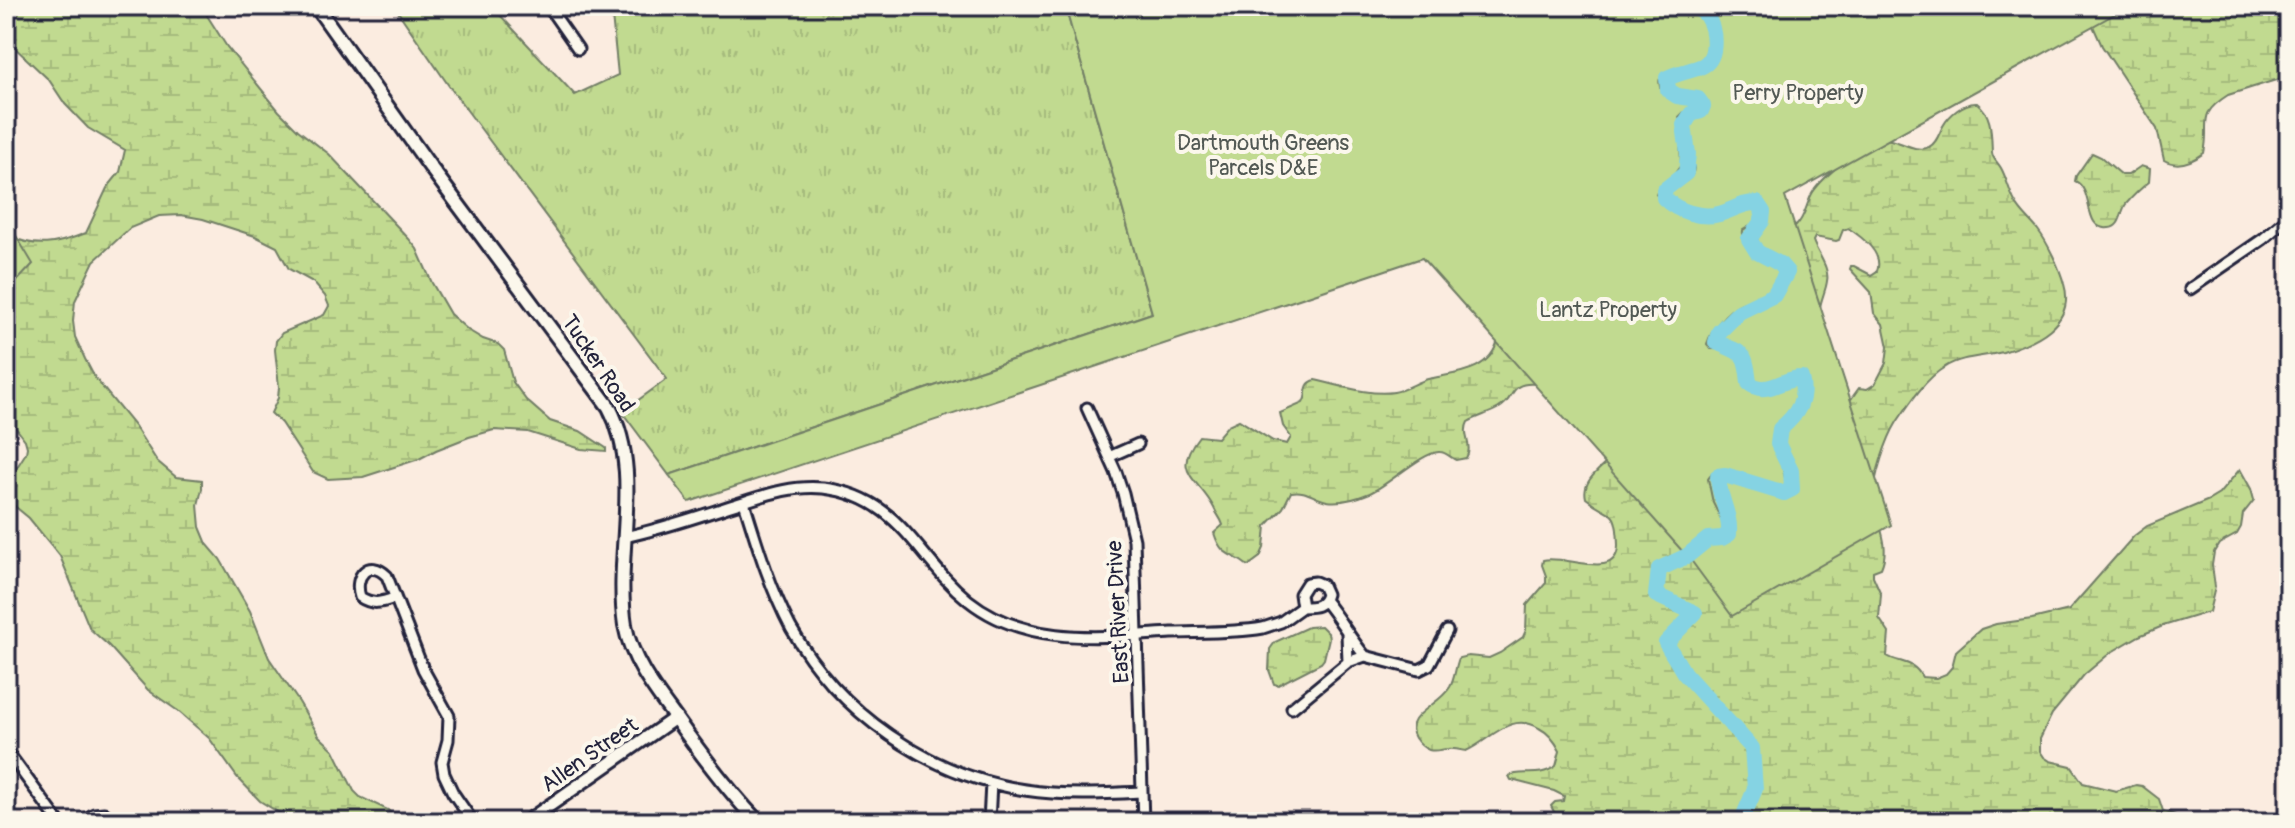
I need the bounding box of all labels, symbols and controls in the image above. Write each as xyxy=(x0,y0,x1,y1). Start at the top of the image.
park label: Perry Property xyxy=(1732,79,1864,107)
park label: Dartmouth Greens Parcels D&E xyxy=(1177,129,1349,182)
park label: Lantz Property xyxy=(1539,296,1677,324)
street label: Tucker Road xyxy=(555,309,641,418)
street label: East River Drive xyxy=(1100,540,1136,684)
street label: Allen Street xyxy=(536,711,644,798)

